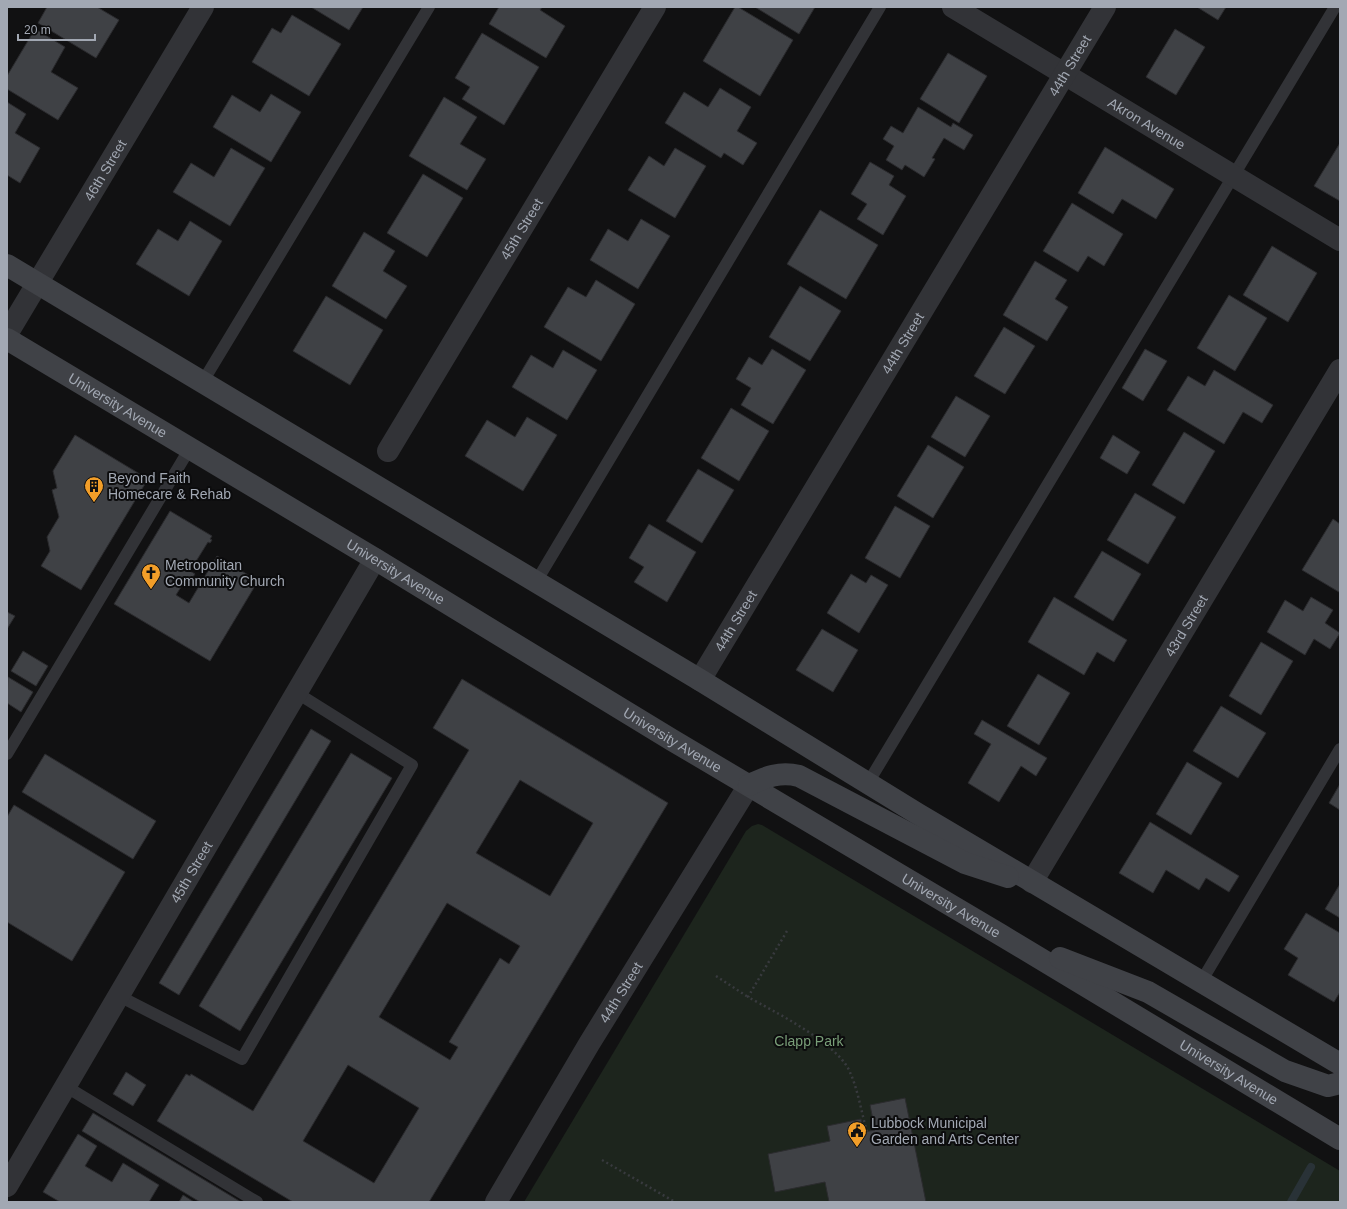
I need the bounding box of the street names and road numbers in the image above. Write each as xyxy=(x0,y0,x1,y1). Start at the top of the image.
street label: 44th Street xyxy=(1045,32,1094,99)
street label: Akron Avenue xyxy=(1105,94,1188,153)
street label: 46th Street xyxy=(81,137,130,204)
street label: 45th Street xyxy=(497,195,546,263)
street label: 44th Street xyxy=(878,310,927,377)
street label: University Avenue xyxy=(66,370,170,441)
street label: University Avenue xyxy=(344,536,448,608)
street label: 44th Street xyxy=(711,587,760,654)
street label: 43rd Street xyxy=(1161,592,1211,660)
street label: University Avenue xyxy=(620,704,725,776)
street label: 45th Street xyxy=(167,838,216,906)
street label: University Avenue xyxy=(899,870,1004,941)
street label: 44th Street xyxy=(596,959,646,1026)
street label: University Avenue xyxy=(1177,1036,1281,1108)

